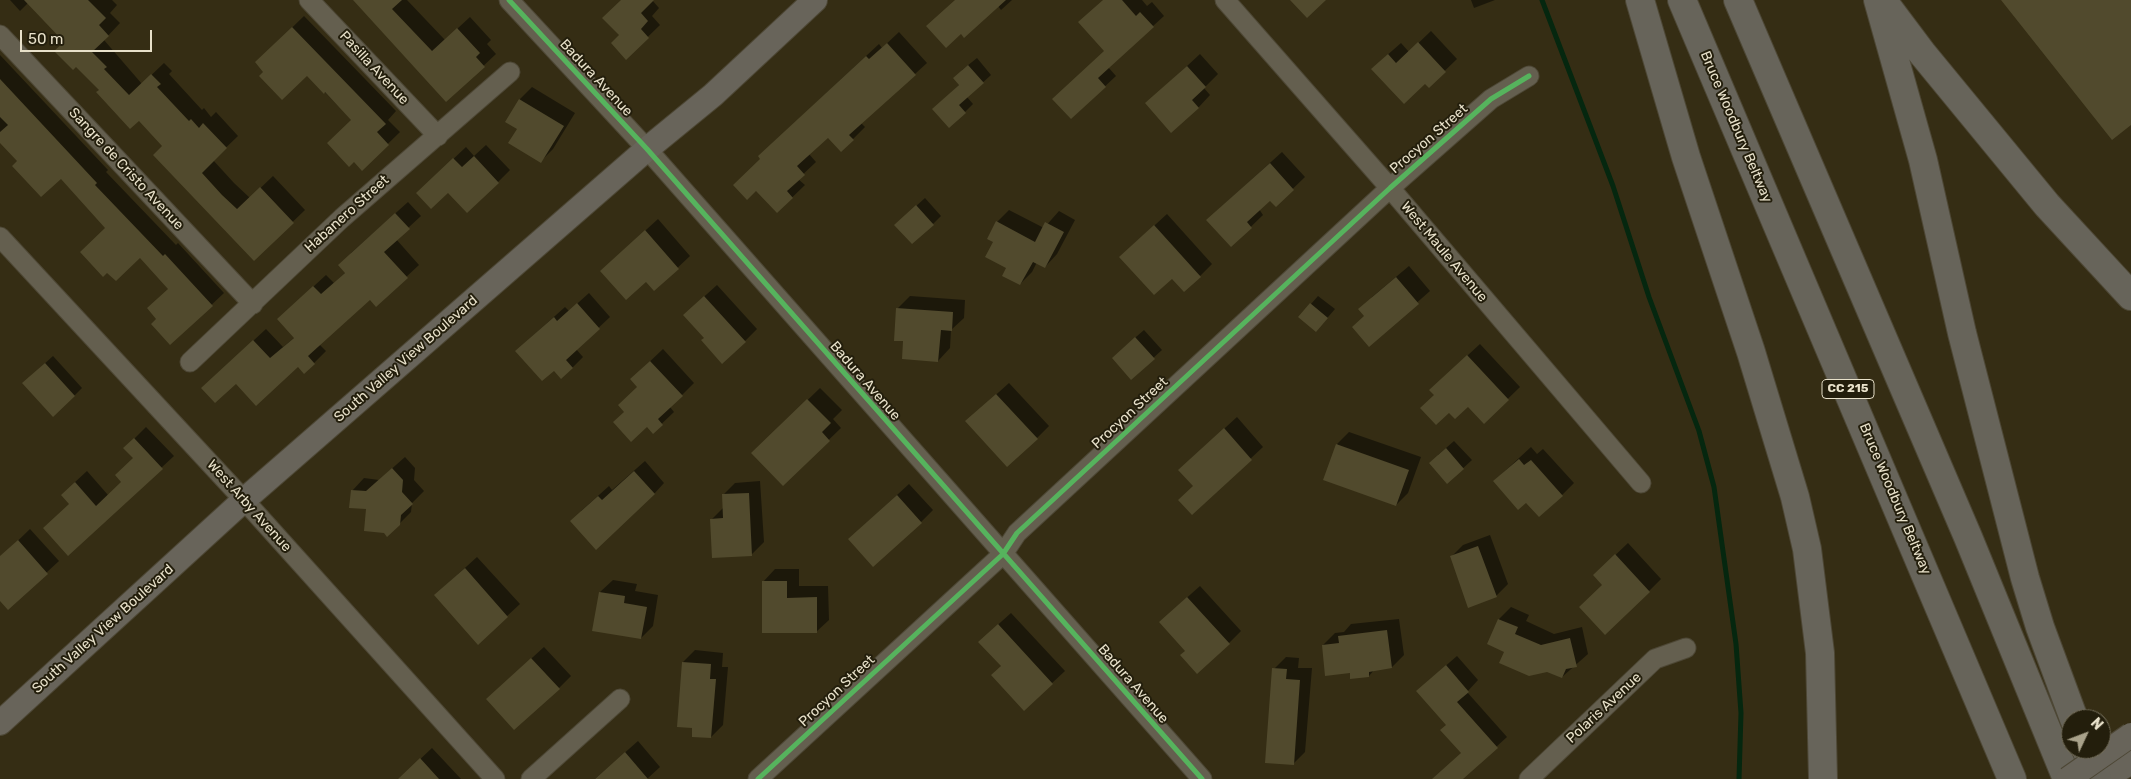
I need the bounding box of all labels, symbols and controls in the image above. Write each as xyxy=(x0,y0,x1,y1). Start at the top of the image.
scale bar xyxy=(22,20,155,52)
street label: Pasilla Avenue xyxy=(336,28,412,108)
text: 50 m xyxy=(28,30,63,48)
street label: Badura Avenue xyxy=(556,36,636,120)
street label: Bruce Woodbury Beltway xyxy=(1696,49,1776,205)
street label: Procyon Street xyxy=(1387,101,1471,177)
street label: Sangre de Cristo Avenue xyxy=(65,105,187,233)
street label: Habanero Street xyxy=(302,172,392,256)
street label: West Maule Avenue xyxy=(1397,198,1491,306)
street label: South Valley View Boulevard xyxy=(331,292,481,426)
street label: Badura Avenue xyxy=(826,338,904,424)
street label: Procyon Street xyxy=(1089,374,1171,452)
road number: CC 215 xyxy=(1822,379,1874,398)
street label: Bruce Woodbury Beltway xyxy=(1855,421,1935,577)
street label: West Arby Avenue xyxy=(203,457,295,555)
street label: South Valley View Boulevard xyxy=(29,561,177,697)
street label: Badura Avenue xyxy=(1094,641,1172,727)
street label: Procyon Street xyxy=(796,652,878,730)
street label: Polaris Avenue xyxy=(1563,669,1645,747)
north arrow xyxy=(2061,709,2111,759)
text: N xyxy=(2087,715,2106,734)

